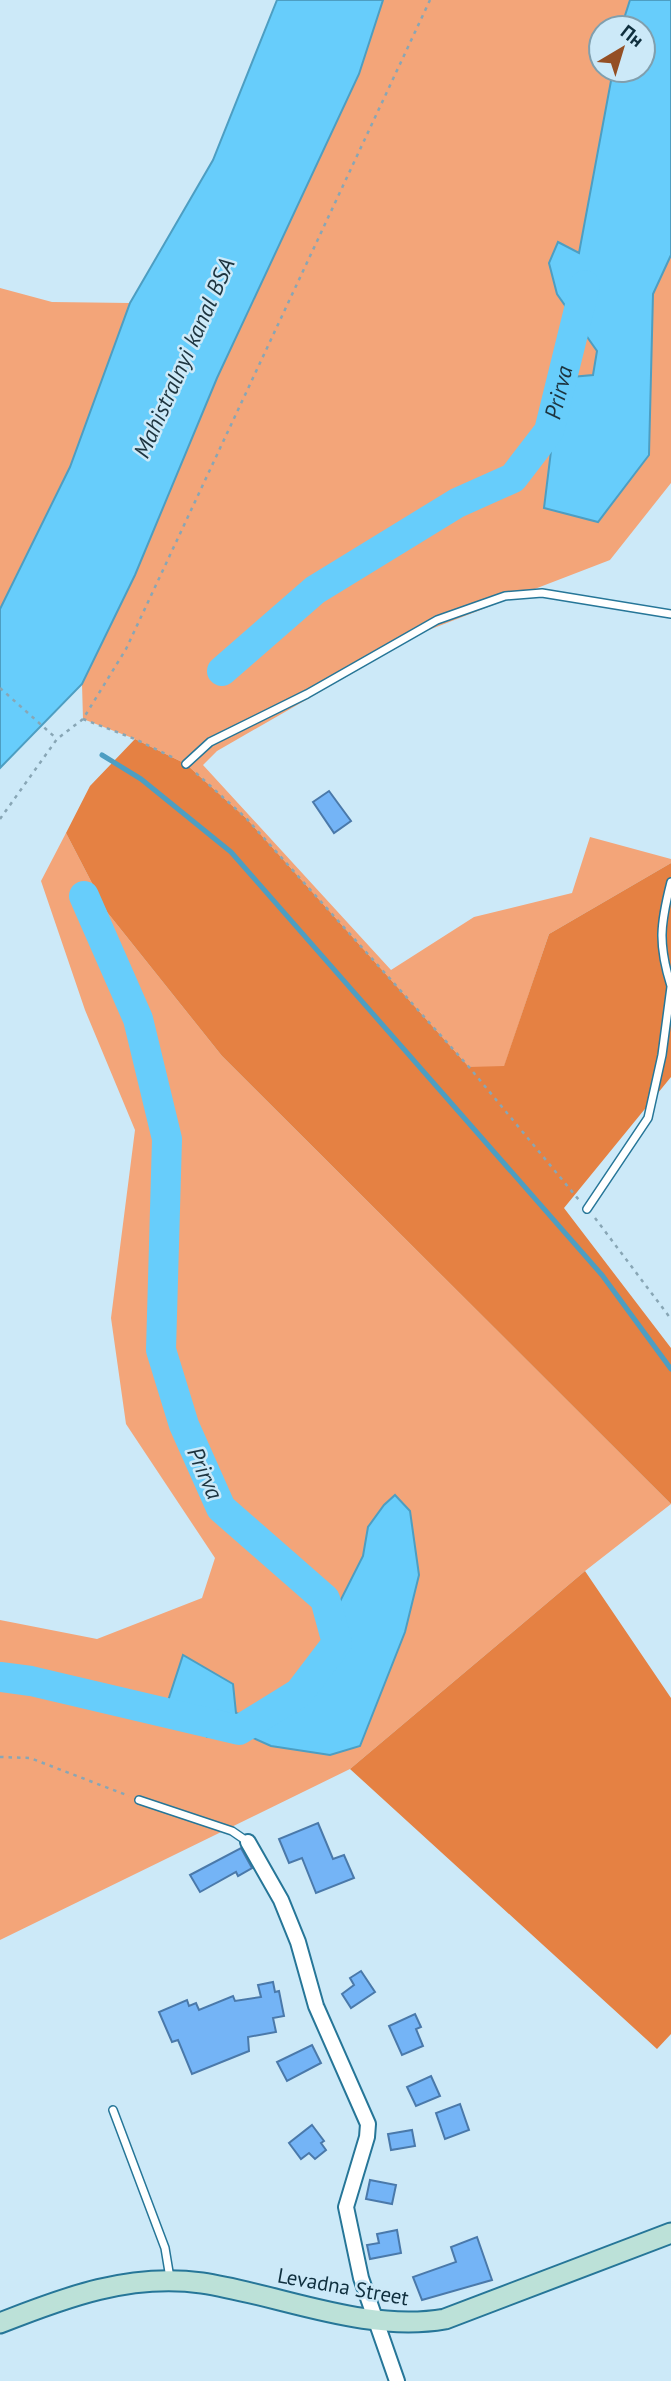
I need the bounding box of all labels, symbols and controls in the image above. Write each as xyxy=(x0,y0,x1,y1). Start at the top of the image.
north arrow xyxy=(587,14,657,84)
text: Пн xyxy=(616,19,649,52)
water label: Mahistralnyi kanal BSA xyxy=(126,253,241,462)
water label: Prirva xyxy=(537,363,579,422)
water label: Prirva xyxy=(181,1442,230,1504)
street label: Levadna Street xyxy=(275,2262,411,2311)

